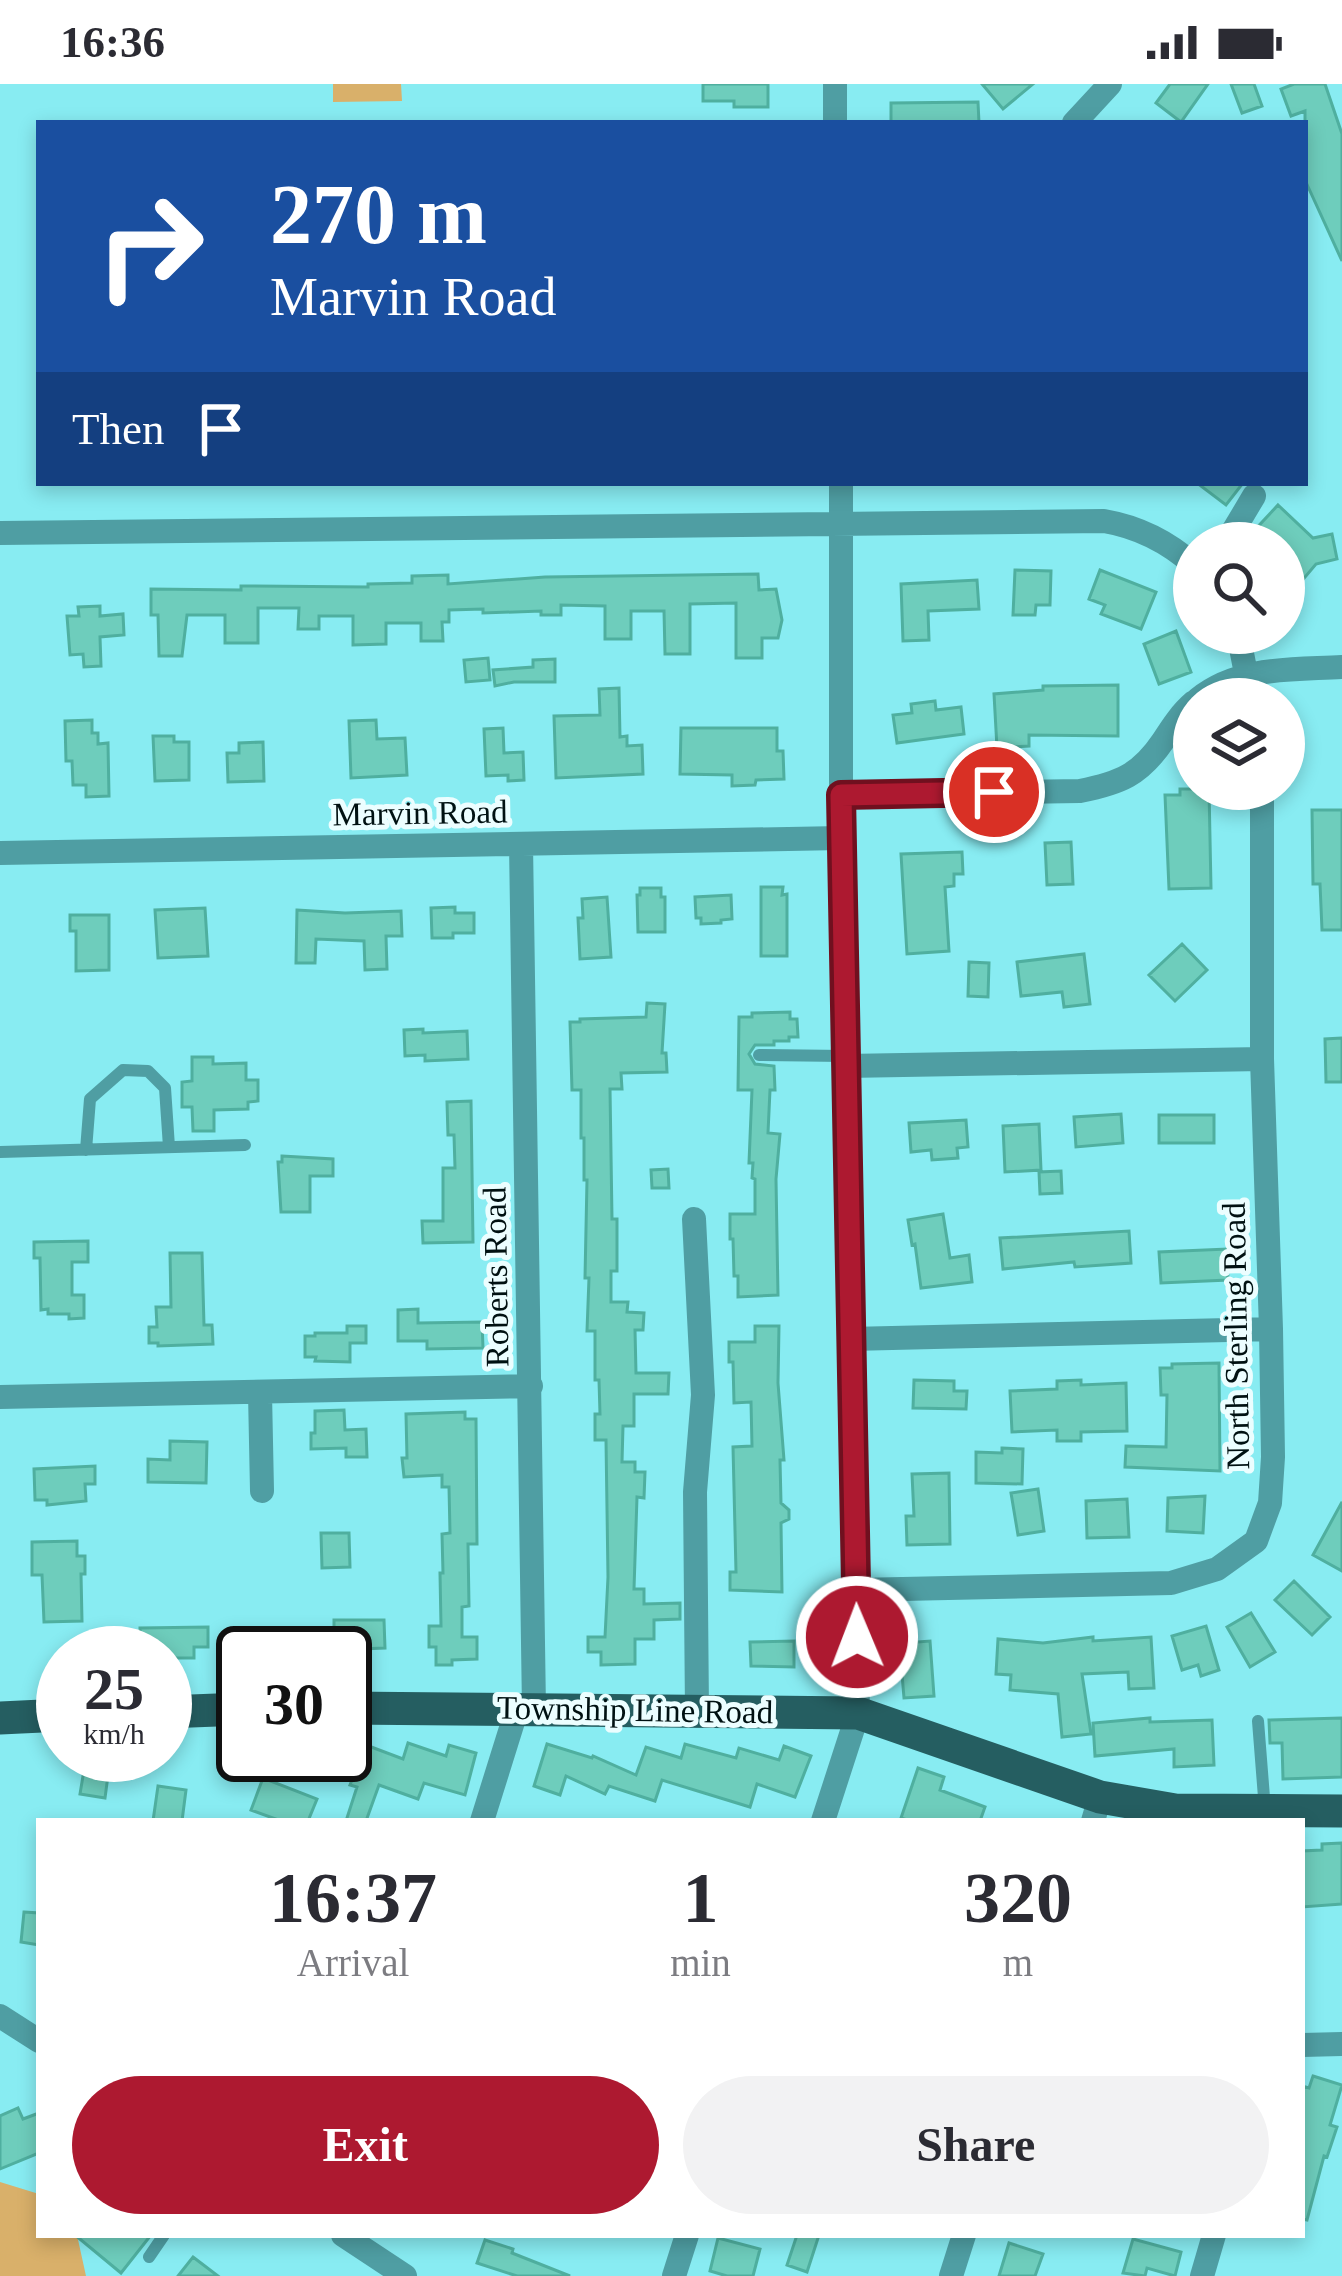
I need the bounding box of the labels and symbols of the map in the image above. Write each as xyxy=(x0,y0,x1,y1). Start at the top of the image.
pin xyxy=(943,741,1045,843)
street label: Marvin Road xyxy=(332,793,508,833)
street label: Roberts Road xyxy=(476,1186,516,1368)
street label: North Sterling Road xyxy=(1216,1201,1256,1470)
position arrow xyxy=(794,1574,920,1700)
speed limit sign: 30 xyxy=(216,1626,372,1782)
street label: Township Line Road xyxy=(497,1690,774,1730)

